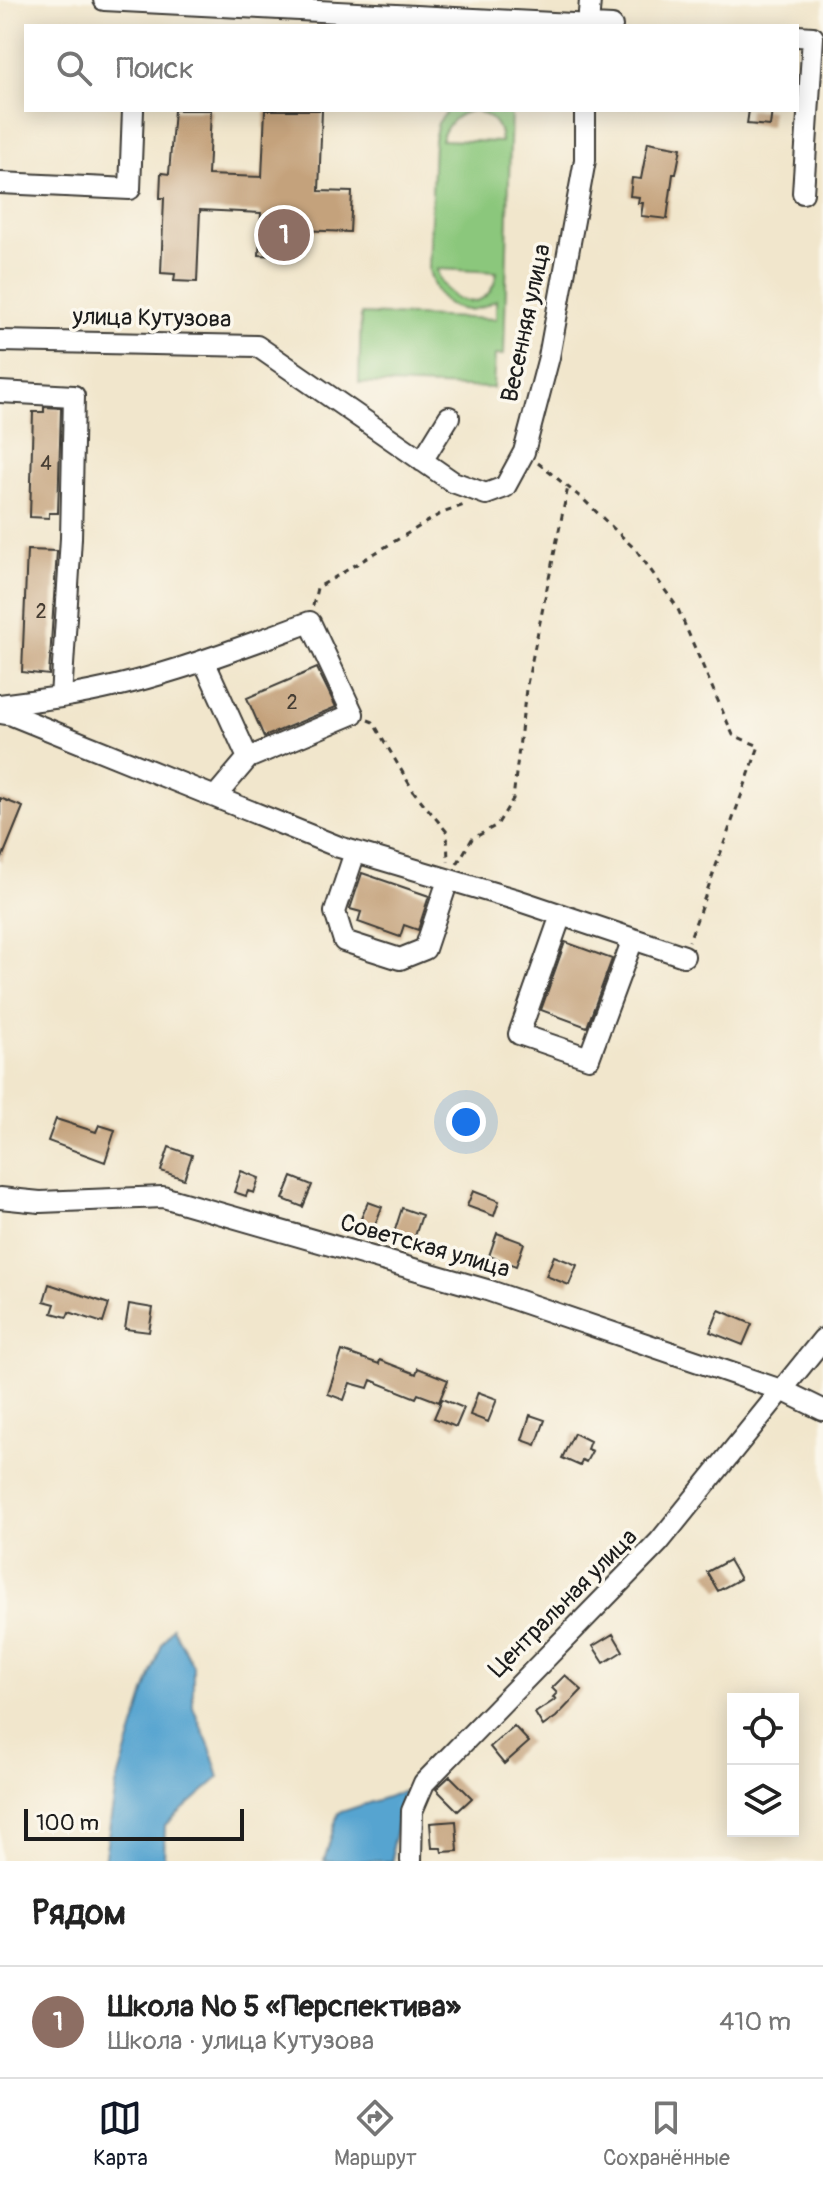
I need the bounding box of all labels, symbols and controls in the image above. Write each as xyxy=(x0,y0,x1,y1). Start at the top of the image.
search box xyxy=(24,24,799,112)
icon: search xyxy=(52,46,96,90)
text: Поиск xyxy=(116,50,194,87)
pin: 1 xyxy=(258,205,310,265)
street label: Весенняя улица xyxy=(495,241,557,405)
street label: улица Кутузова xyxy=(71,302,232,334)
house number: 4 xyxy=(40,451,52,476)
house number: 2 xyxy=(35,599,47,624)
house number: 2 xyxy=(286,690,298,715)
your location xyxy=(446,1102,486,1142)
street label: Советская улица xyxy=(337,1208,513,1284)
street label: Центральная улица xyxy=(483,1523,643,1683)
map controls xyxy=(727,1693,799,1837)
button: locate xyxy=(727,1693,799,1765)
button: layers xyxy=(727,1765,799,1837)
scale bar xyxy=(24,1805,244,1841)
text: 100 m xyxy=(36,1809,99,1837)
text: Рядом xyxy=(32,1892,126,1935)
text: Школа № 5 «Перспектива» xyxy=(108,1988,461,2025)
text: 1 xyxy=(53,2006,63,2038)
text: 410 m xyxy=(719,2006,791,2038)
text: Школа · улица Кутузова xyxy=(108,2025,374,2057)
tab: Карта xyxy=(93,2096,148,2172)
tab: Маршрут xyxy=(334,2096,417,2172)
tab: Сохранённые xyxy=(603,2096,730,2172)

